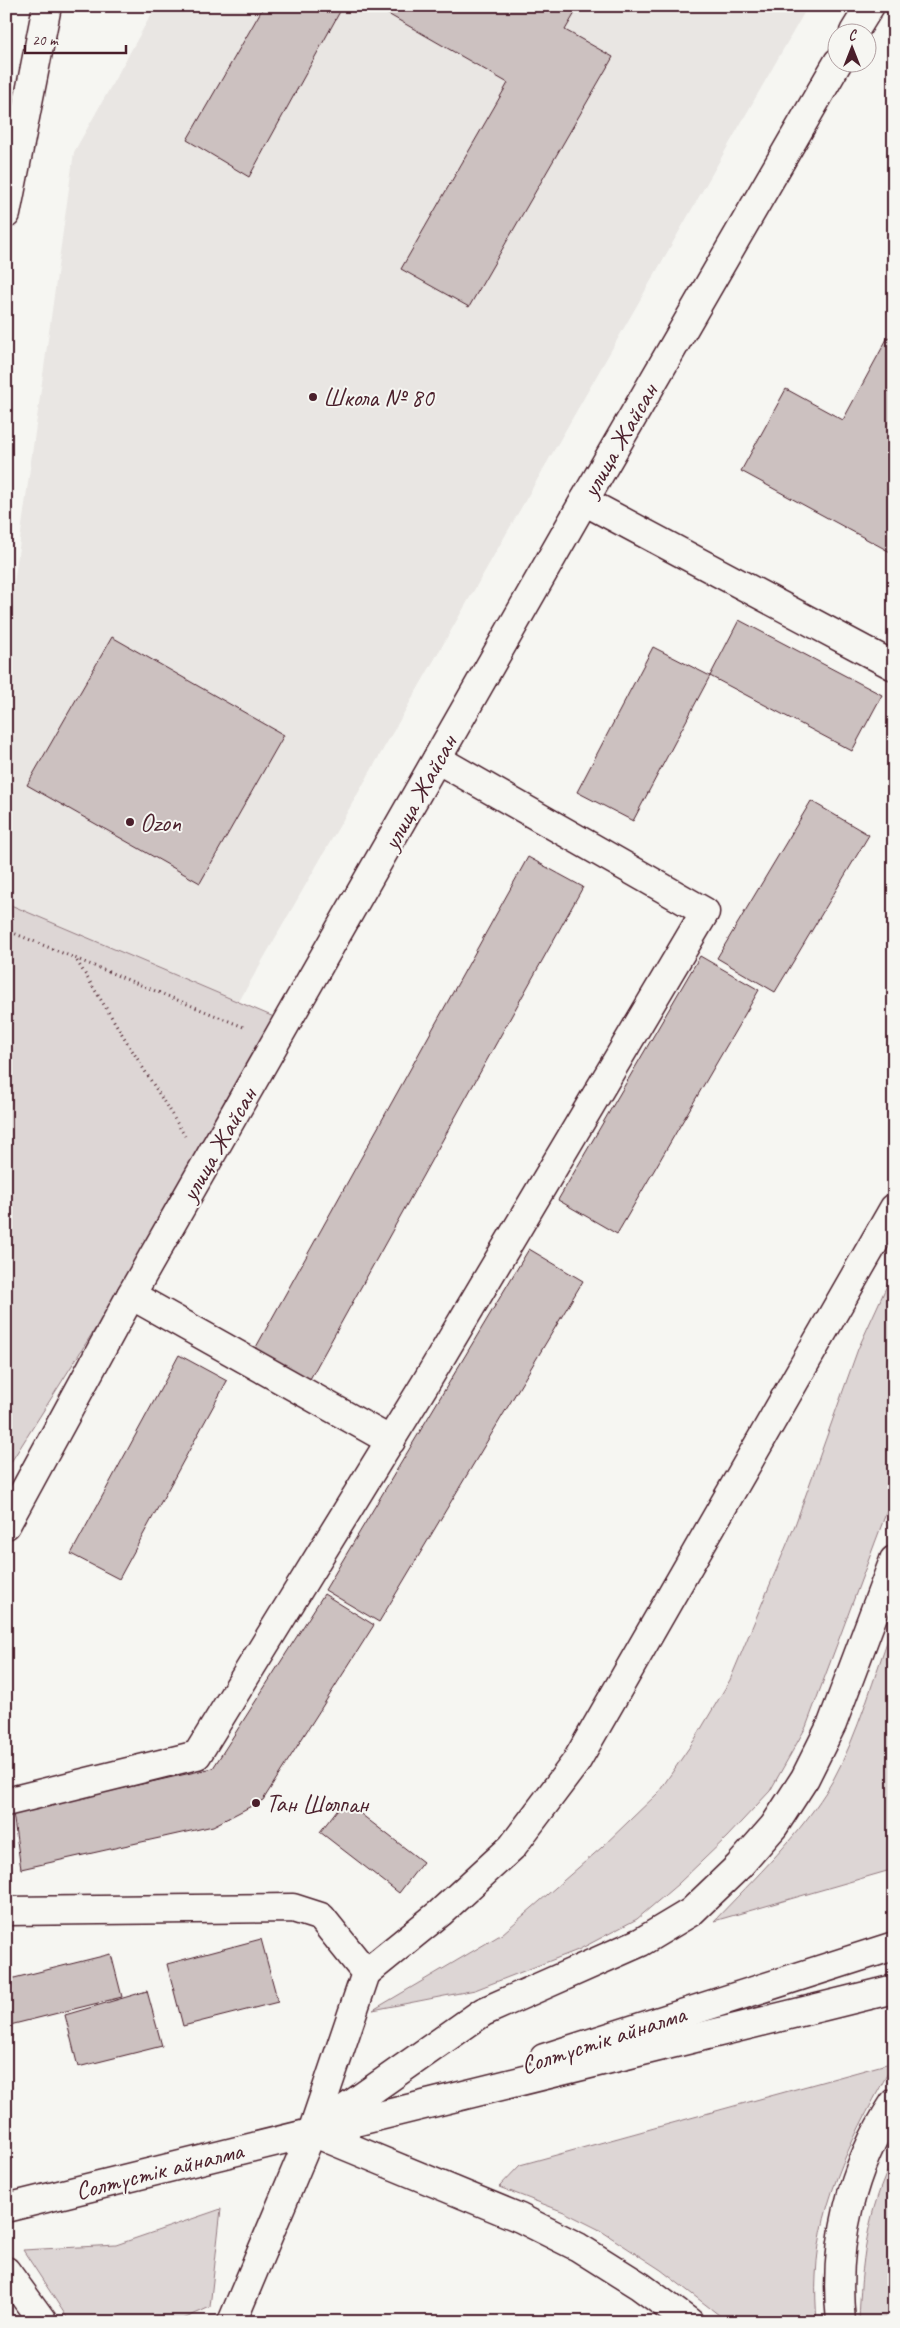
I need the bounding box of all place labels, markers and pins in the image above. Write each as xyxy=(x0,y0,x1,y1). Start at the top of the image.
place label: Школа № 80 xyxy=(323,382,435,414)
marker: Школа № 80 xyxy=(307,391,319,403)
place label: Ozon xyxy=(140,807,182,839)
marker: Ozon xyxy=(124,816,136,828)
place label: Тан Шолпан xyxy=(266,1788,370,1820)
marker: Тан Шолпан xyxy=(250,1797,262,1809)

